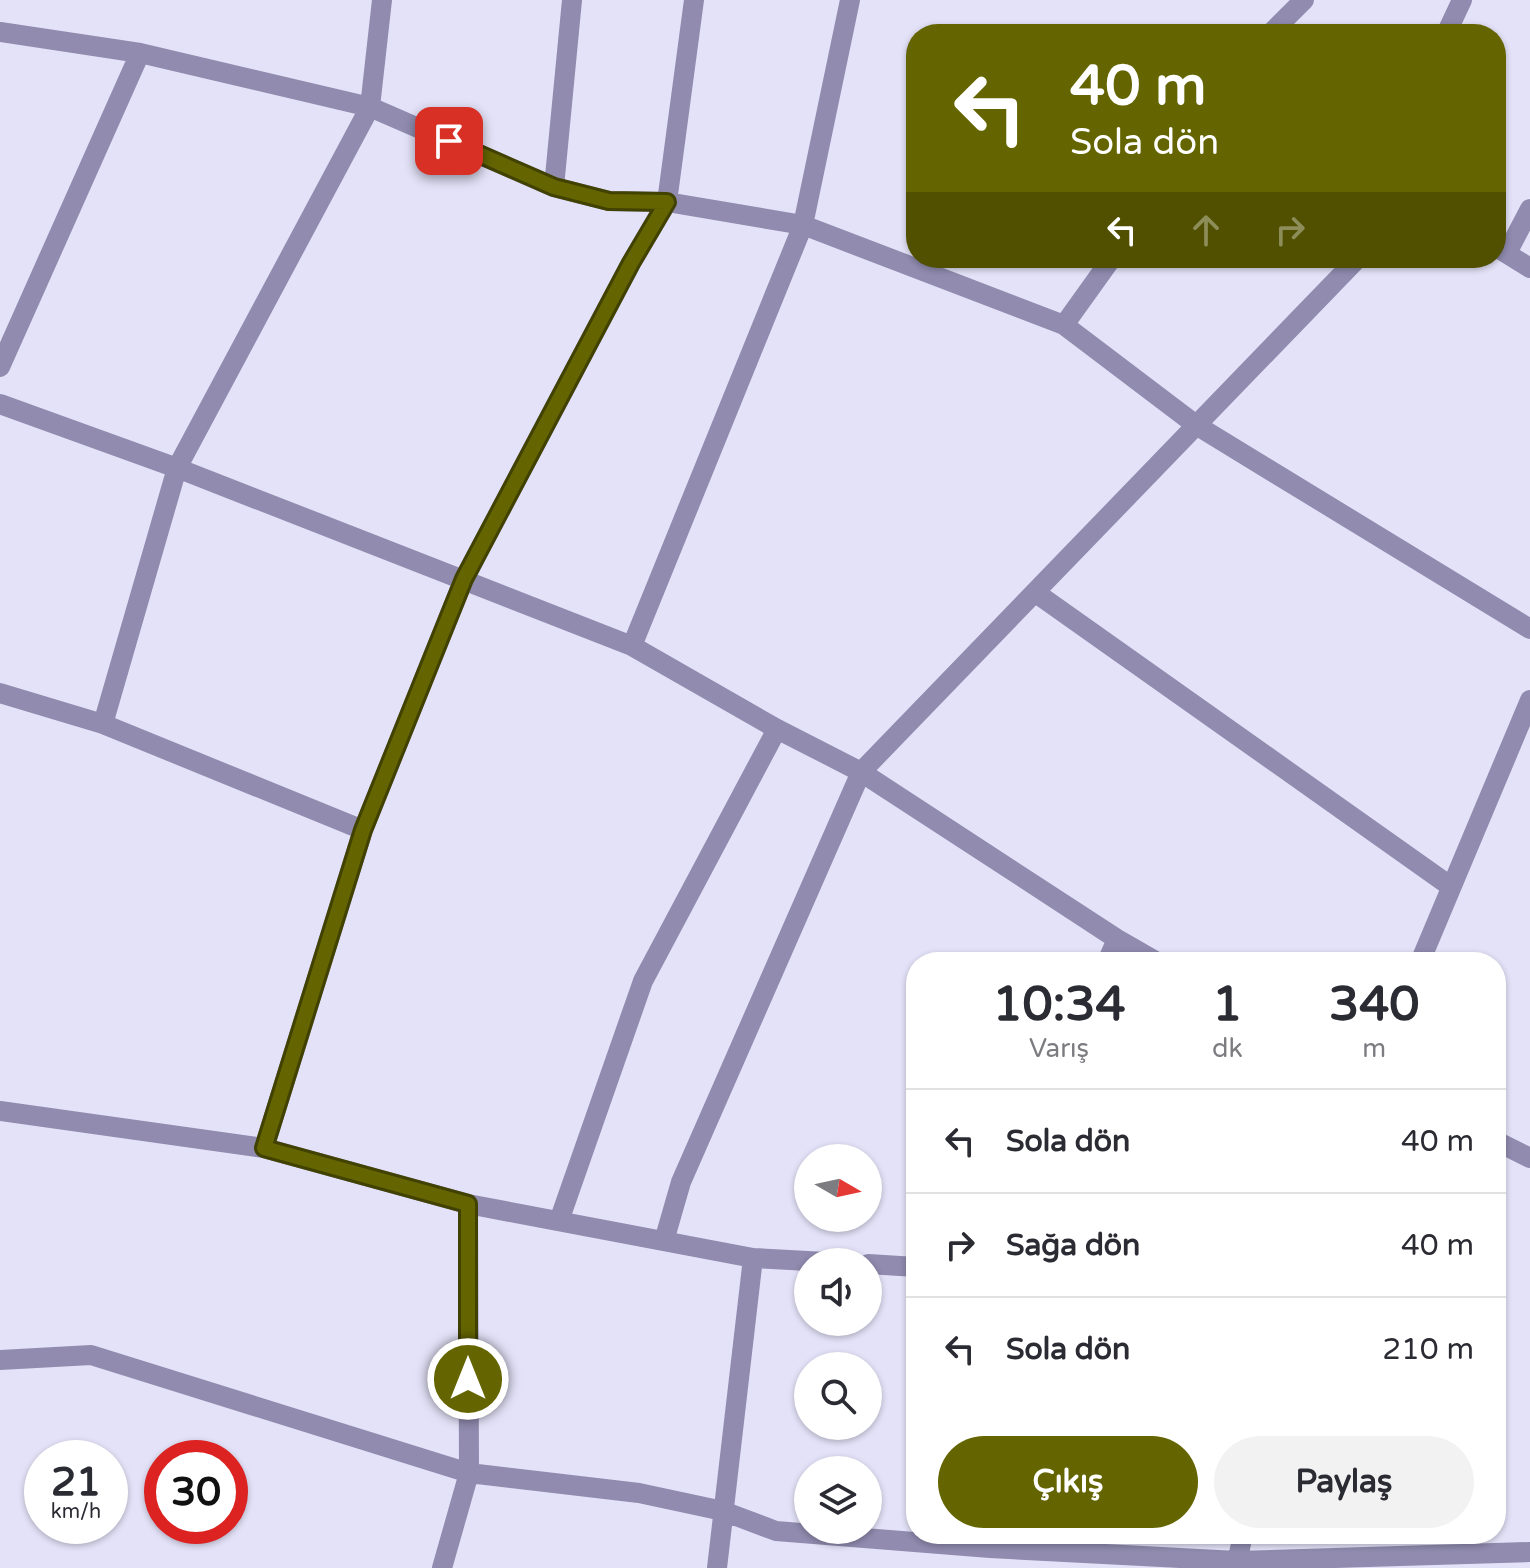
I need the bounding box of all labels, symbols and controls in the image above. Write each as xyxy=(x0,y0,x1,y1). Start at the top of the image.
text: 40 m xyxy=(1070,53,1206,120)
icon: left xyxy=(938,56,1042,160)
pin xyxy=(415,107,483,175)
icon: arrive xyxy=(427,119,471,163)
text: Sola dön xyxy=(1070,121,1219,164)
icon: left xyxy=(1100,208,1144,252)
icon: ahead xyxy=(1184,208,1228,252)
icon: right xyxy=(1268,208,1312,252)
text: 10:34 xyxy=(992,976,1126,1034)
text: 1 xyxy=(1212,976,1242,1034)
text: 340 xyxy=(1329,976,1419,1034)
text: Varış xyxy=(1029,1033,1089,1064)
text: dk xyxy=(1212,1033,1243,1064)
text: m xyxy=(1362,1033,1386,1064)
icon: left xyxy=(938,1119,982,1163)
text: Sola dön xyxy=(1006,1123,1130,1160)
text: 40 m xyxy=(1401,1123,1474,1160)
north arrow xyxy=(794,1144,882,1232)
map controls xyxy=(794,1144,882,1544)
icon: right xyxy=(938,1223,982,1267)
text: Sağa dön xyxy=(1006,1227,1140,1264)
text: 40 m xyxy=(1401,1227,1474,1264)
button: sound xyxy=(794,1248,882,1336)
icon: left xyxy=(938,1327,982,1371)
text: Sola dön xyxy=(1006,1331,1130,1368)
text: 210 m xyxy=(1382,1331,1474,1368)
position arrow xyxy=(426,1337,510,1421)
button: search xyxy=(794,1352,882,1440)
button: Çıkış xyxy=(938,1436,1198,1528)
button: Paylaş xyxy=(1214,1436,1474,1528)
speed limit sign: 30 xyxy=(144,1440,248,1544)
button: layers xyxy=(794,1456,882,1544)
text: 21 xyxy=(51,1458,101,1506)
text: km/h xyxy=(51,1500,101,1524)

